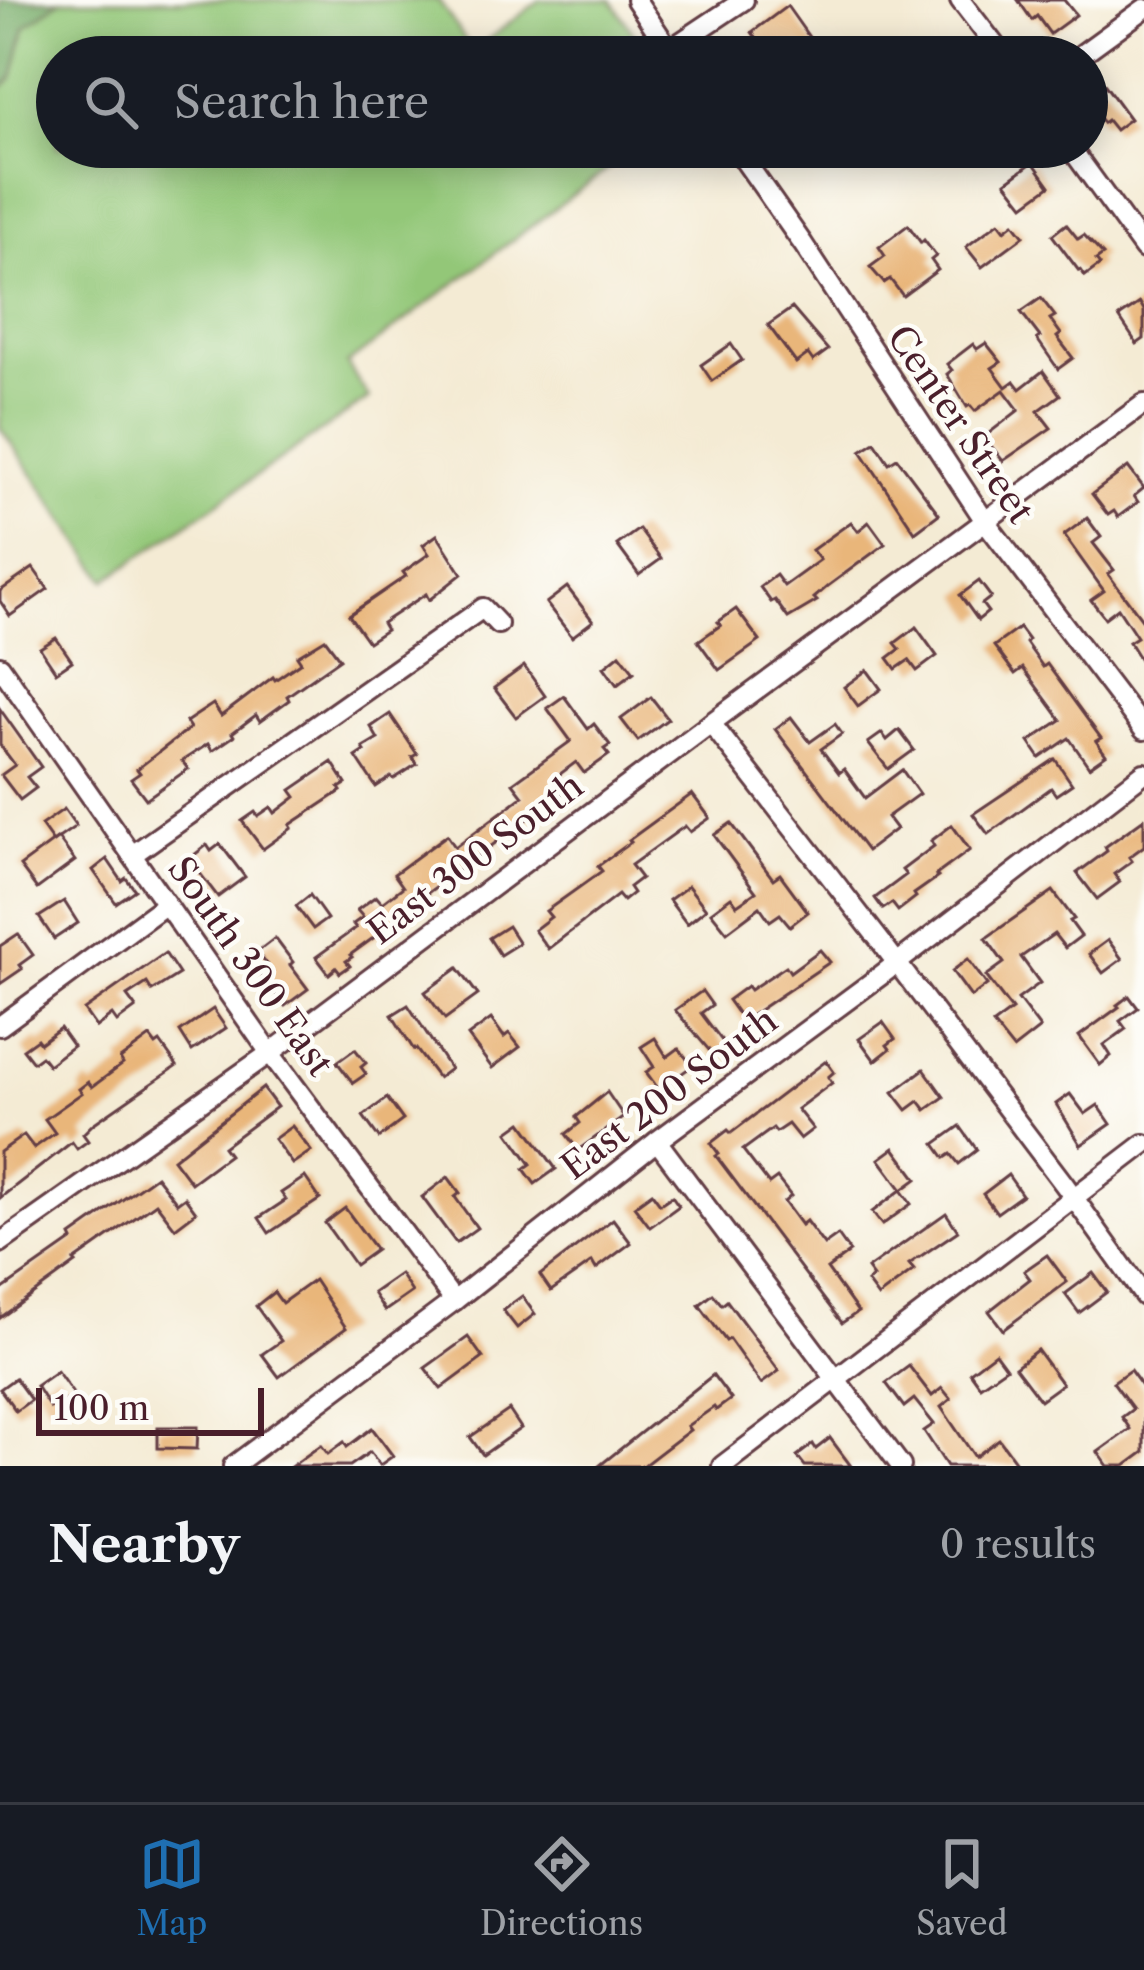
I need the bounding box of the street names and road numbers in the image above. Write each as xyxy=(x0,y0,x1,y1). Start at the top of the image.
street label: Center Street xyxy=(879,317,1044,532)
street label: East 300 South xyxy=(359,763,591,953)
street label: South 300 East xyxy=(159,848,343,1084)
street label: East 200 South xyxy=(552,998,786,1188)

